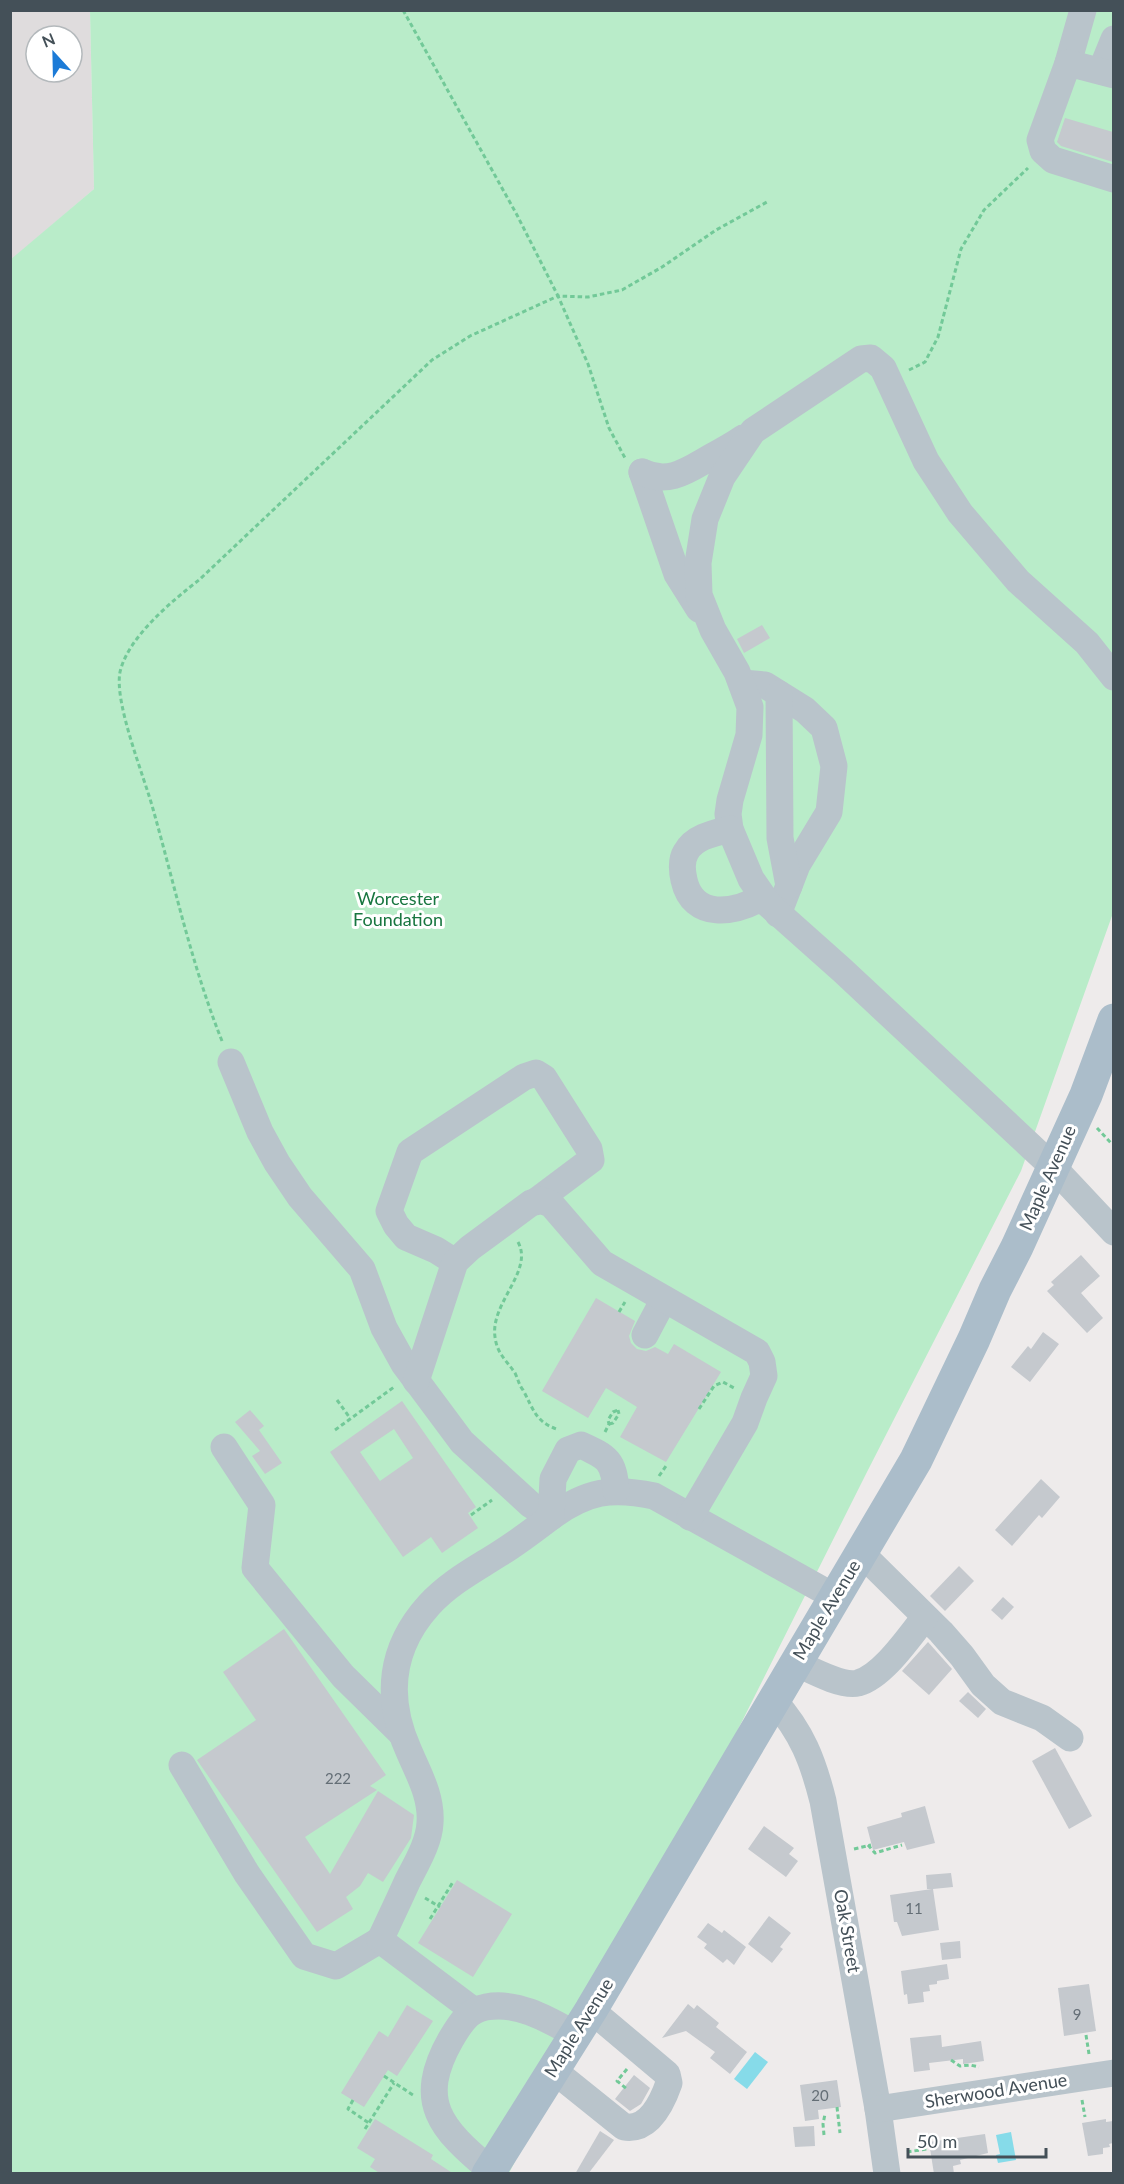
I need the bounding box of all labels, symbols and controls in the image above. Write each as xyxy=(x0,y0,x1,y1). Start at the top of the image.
north arrow xyxy=(24,24,84,84)
text: N xyxy=(39,29,57,51)
park label: Worcester Foundation xyxy=(353,887,443,930)
street label: Maple Avenue xyxy=(1014,1122,1080,1234)
street label: Maple Avenue xyxy=(788,1555,865,1664)
house number: 222 xyxy=(325,1769,351,1787)
street label: Oak Street xyxy=(830,1887,866,1975)
house number: 11 xyxy=(905,1899,923,1917)
street label: Maple Avenue xyxy=(539,1974,617,2081)
house number: 9 xyxy=(1073,2005,1081,2023)
street label: Sherwood Avenue xyxy=(923,2068,1069,2112)
house number: 20 xyxy=(811,2086,829,2104)
scale bar xyxy=(908,2121,1046,2159)
text: 50 m xyxy=(917,2130,957,2152)

